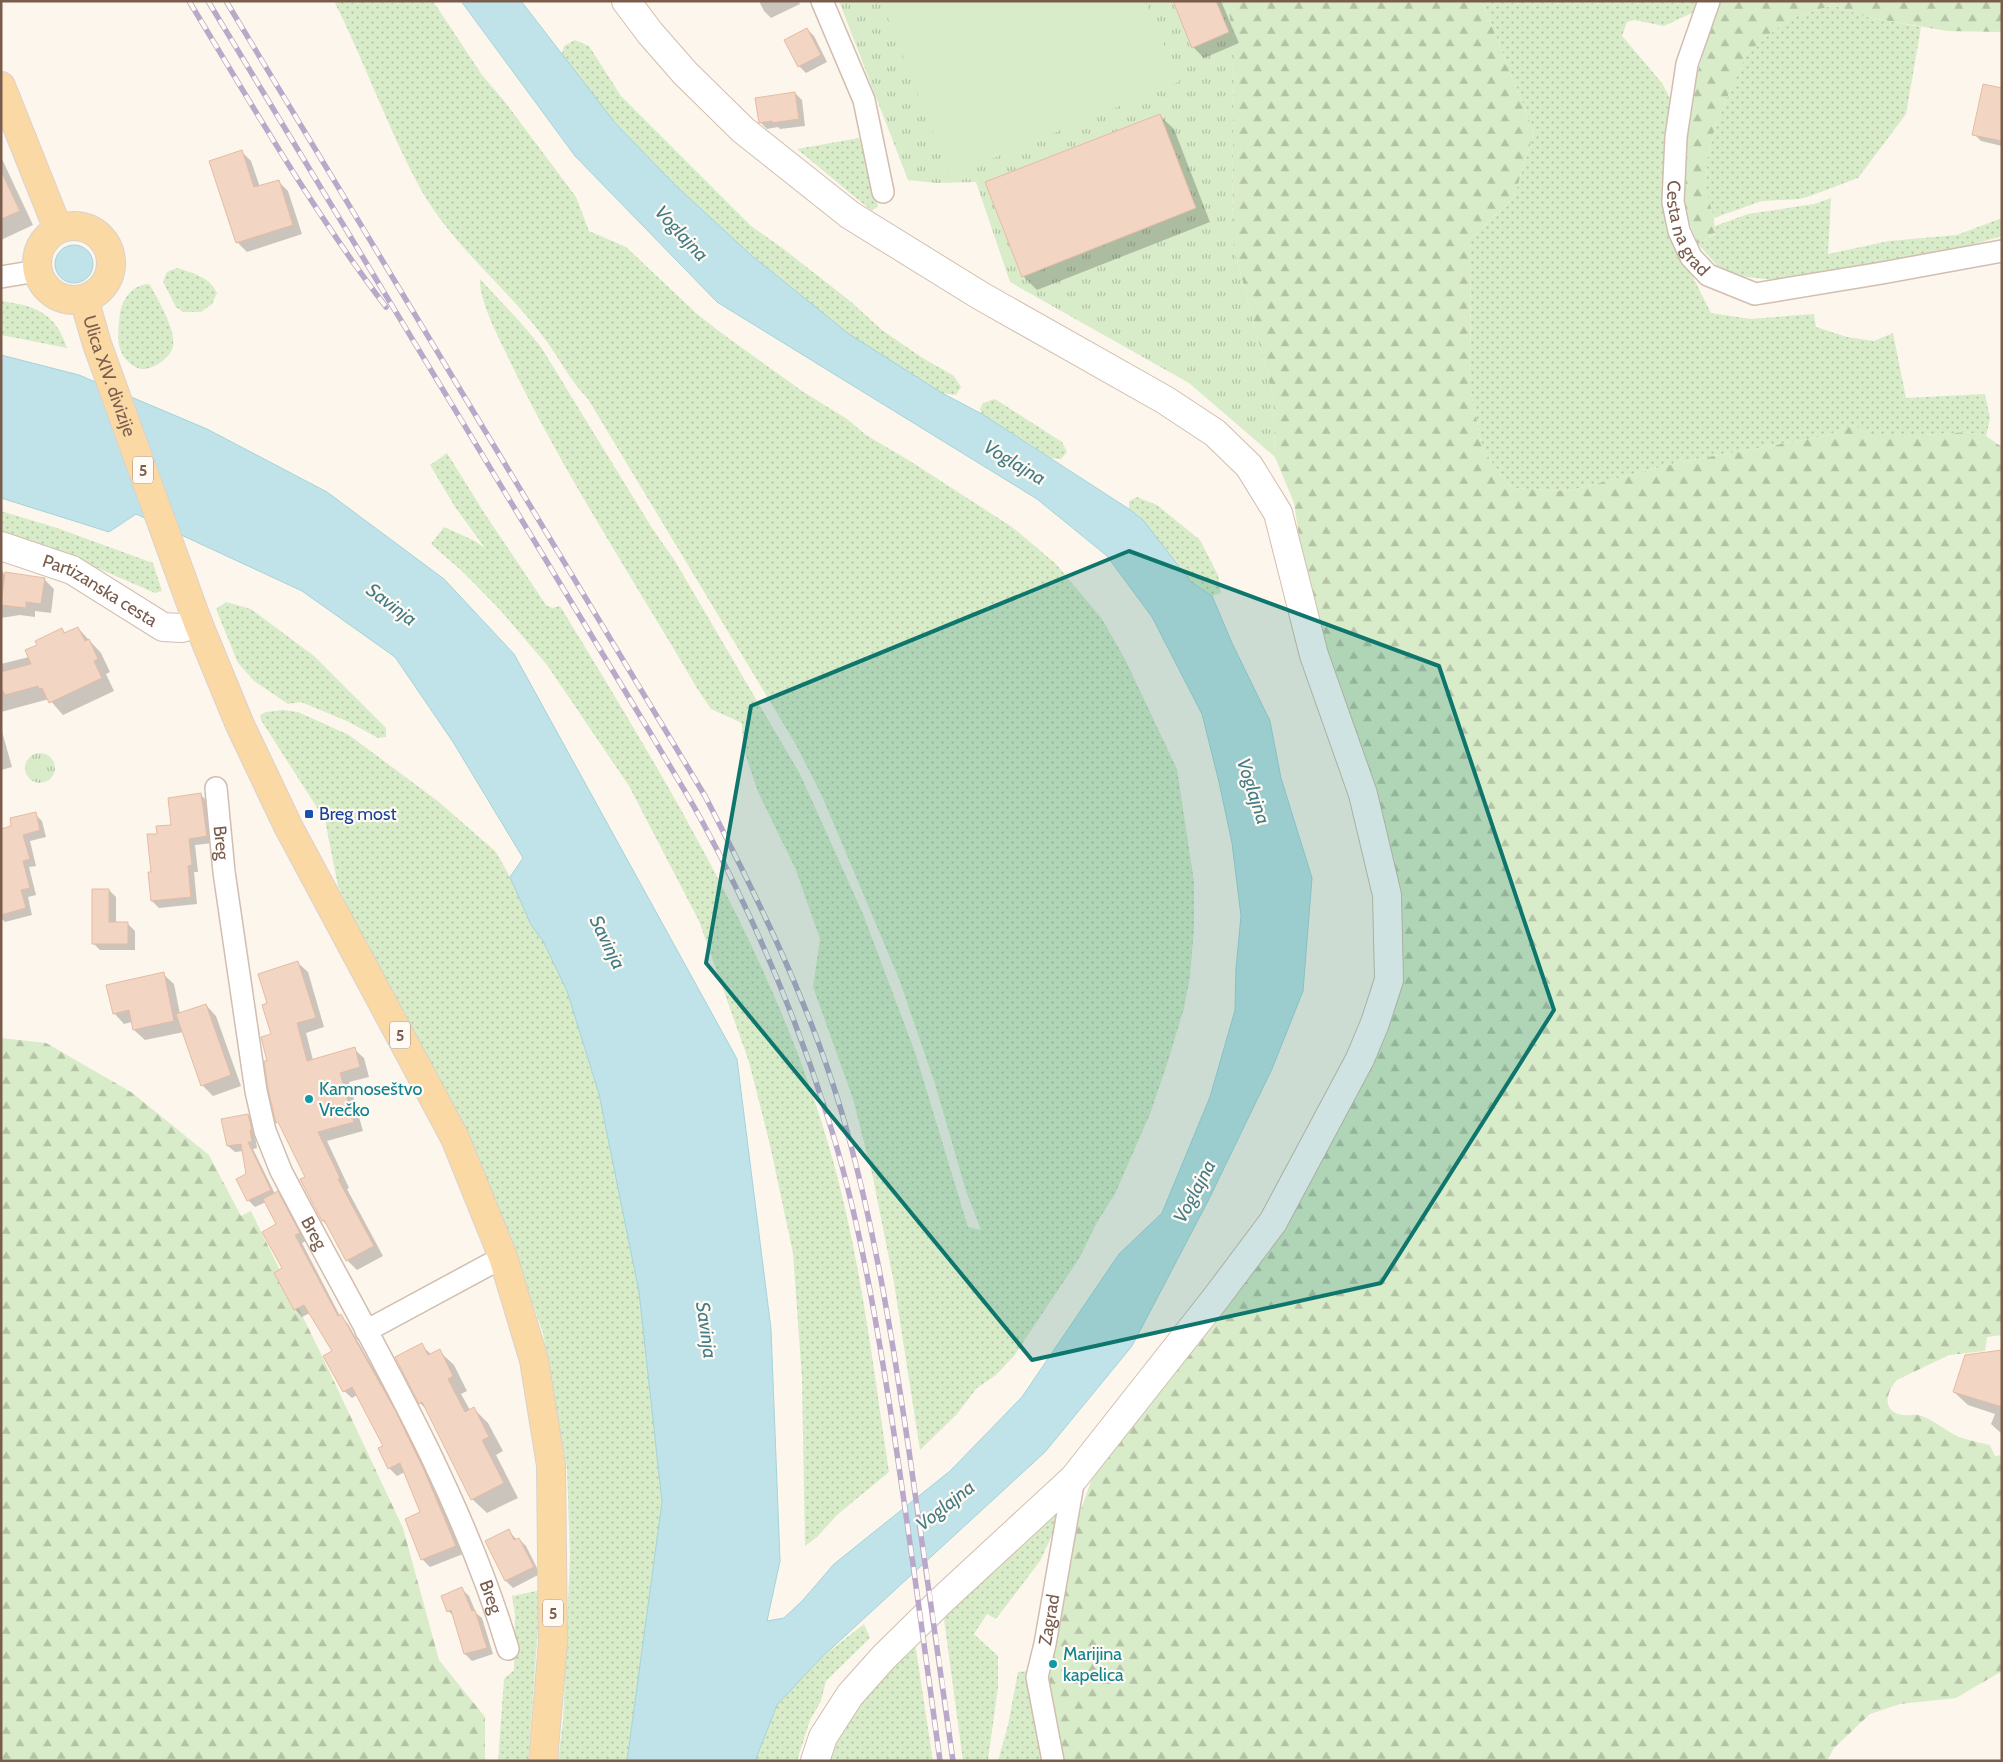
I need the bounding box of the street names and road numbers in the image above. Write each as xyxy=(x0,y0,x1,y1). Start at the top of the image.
street label: Cesta na grad xyxy=(1662,180,1714,281)
street label: Ulica XIV. divizije xyxy=(78,313,141,440)
road number: 5 xyxy=(133,456,153,484)
street label: Partizanska cesta xyxy=(40,550,162,632)
street label: Breg xyxy=(209,825,234,862)
road number: 5 xyxy=(390,1022,410,1048)
street label: Breg xyxy=(296,1213,332,1254)
street label: Breg xyxy=(475,1577,507,1618)
street label: Zagrad xyxy=(1034,1593,1064,1647)
road number: 5 xyxy=(543,1600,563,1626)

